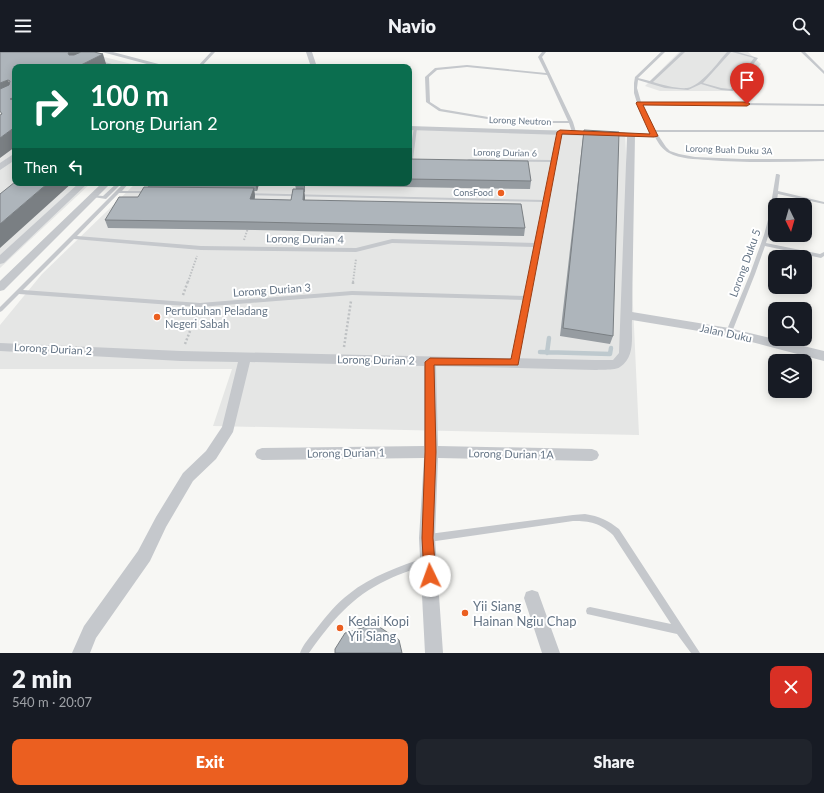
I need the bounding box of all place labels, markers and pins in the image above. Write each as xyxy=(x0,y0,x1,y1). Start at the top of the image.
pin xyxy=(730,63,764,104)
place label: ConsFood xyxy=(453,187,493,198)
marker: ConsFood xyxy=(496,188,506,198)
place label: Pertubuhan Peladang Negeri Sabah xyxy=(165,304,268,330)
marker: Pertubuhan Peladang Negeri Sabah xyxy=(152,312,162,322)
place label: Yii Siang Hainan Ngiu Chap xyxy=(473,598,576,629)
marker: Yii Siang Hainan Ngiu Chap xyxy=(460,608,470,618)
place label: Kedai Kopi Yii Siang xyxy=(348,613,409,644)
marker: Kedai Kopi Yii Siang xyxy=(335,623,345,633)

